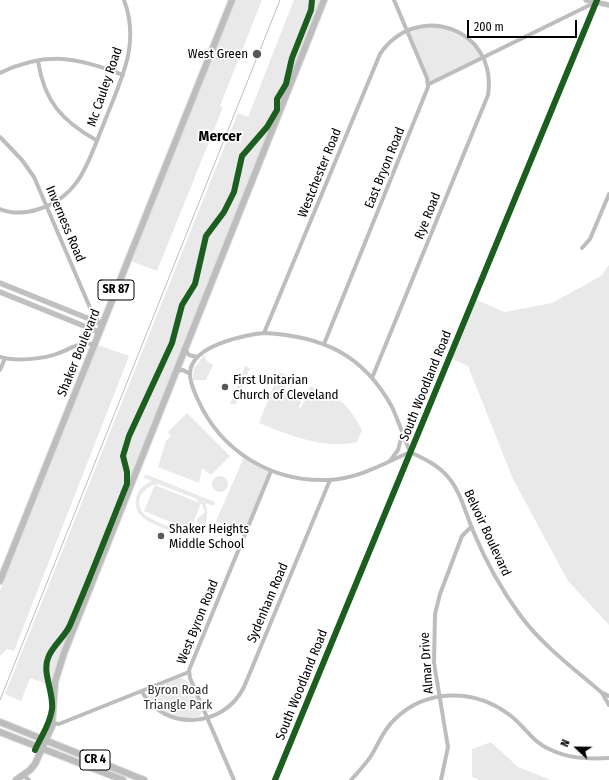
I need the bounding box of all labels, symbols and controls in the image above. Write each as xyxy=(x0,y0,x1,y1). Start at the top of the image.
scale bar xyxy=(469,12,579,38)
text: 200 m xyxy=(474,20,504,34)
street label: Mc Cauley Road xyxy=(84,45,126,129)
place label: West Green xyxy=(188,46,248,62)
marker: West Green xyxy=(251,48,263,60)
street label: East Bryon Road xyxy=(362,125,408,211)
street label: Westchester Road xyxy=(295,126,345,220)
district label: Mercer xyxy=(199,128,241,146)
street label: Inverness Road xyxy=(42,184,88,264)
street label: Rye Road xyxy=(412,190,444,242)
road number: SR 87 xyxy=(98,280,134,300)
street label: Shaker Boulevard xyxy=(54,307,104,399)
street label: South Woodland Road xyxy=(397,328,455,444)
place label: First Unitarian Church of Cleveland xyxy=(233,372,339,403)
marker: First Unitarian Church of Cleveland xyxy=(220,382,230,392)
street label: Belvoir Boulevard xyxy=(460,487,514,579)
place label: Shaker Heights Middle School xyxy=(169,521,249,552)
marker: Shaker Heights Middle School xyxy=(156,531,166,541)
street label: Sydenham Road xyxy=(244,561,292,645)
street label: West Byron Road xyxy=(174,578,222,666)
street label: South Woodland Road xyxy=(273,627,331,743)
street label: Almar Drive xyxy=(417,632,437,694)
park label: Byron Road Triangle Park xyxy=(144,682,212,713)
north arrow xyxy=(557,728,597,768)
text: N xyxy=(558,738,573,749)
road number: CR 4 xyxy=(80,750,110,770)

